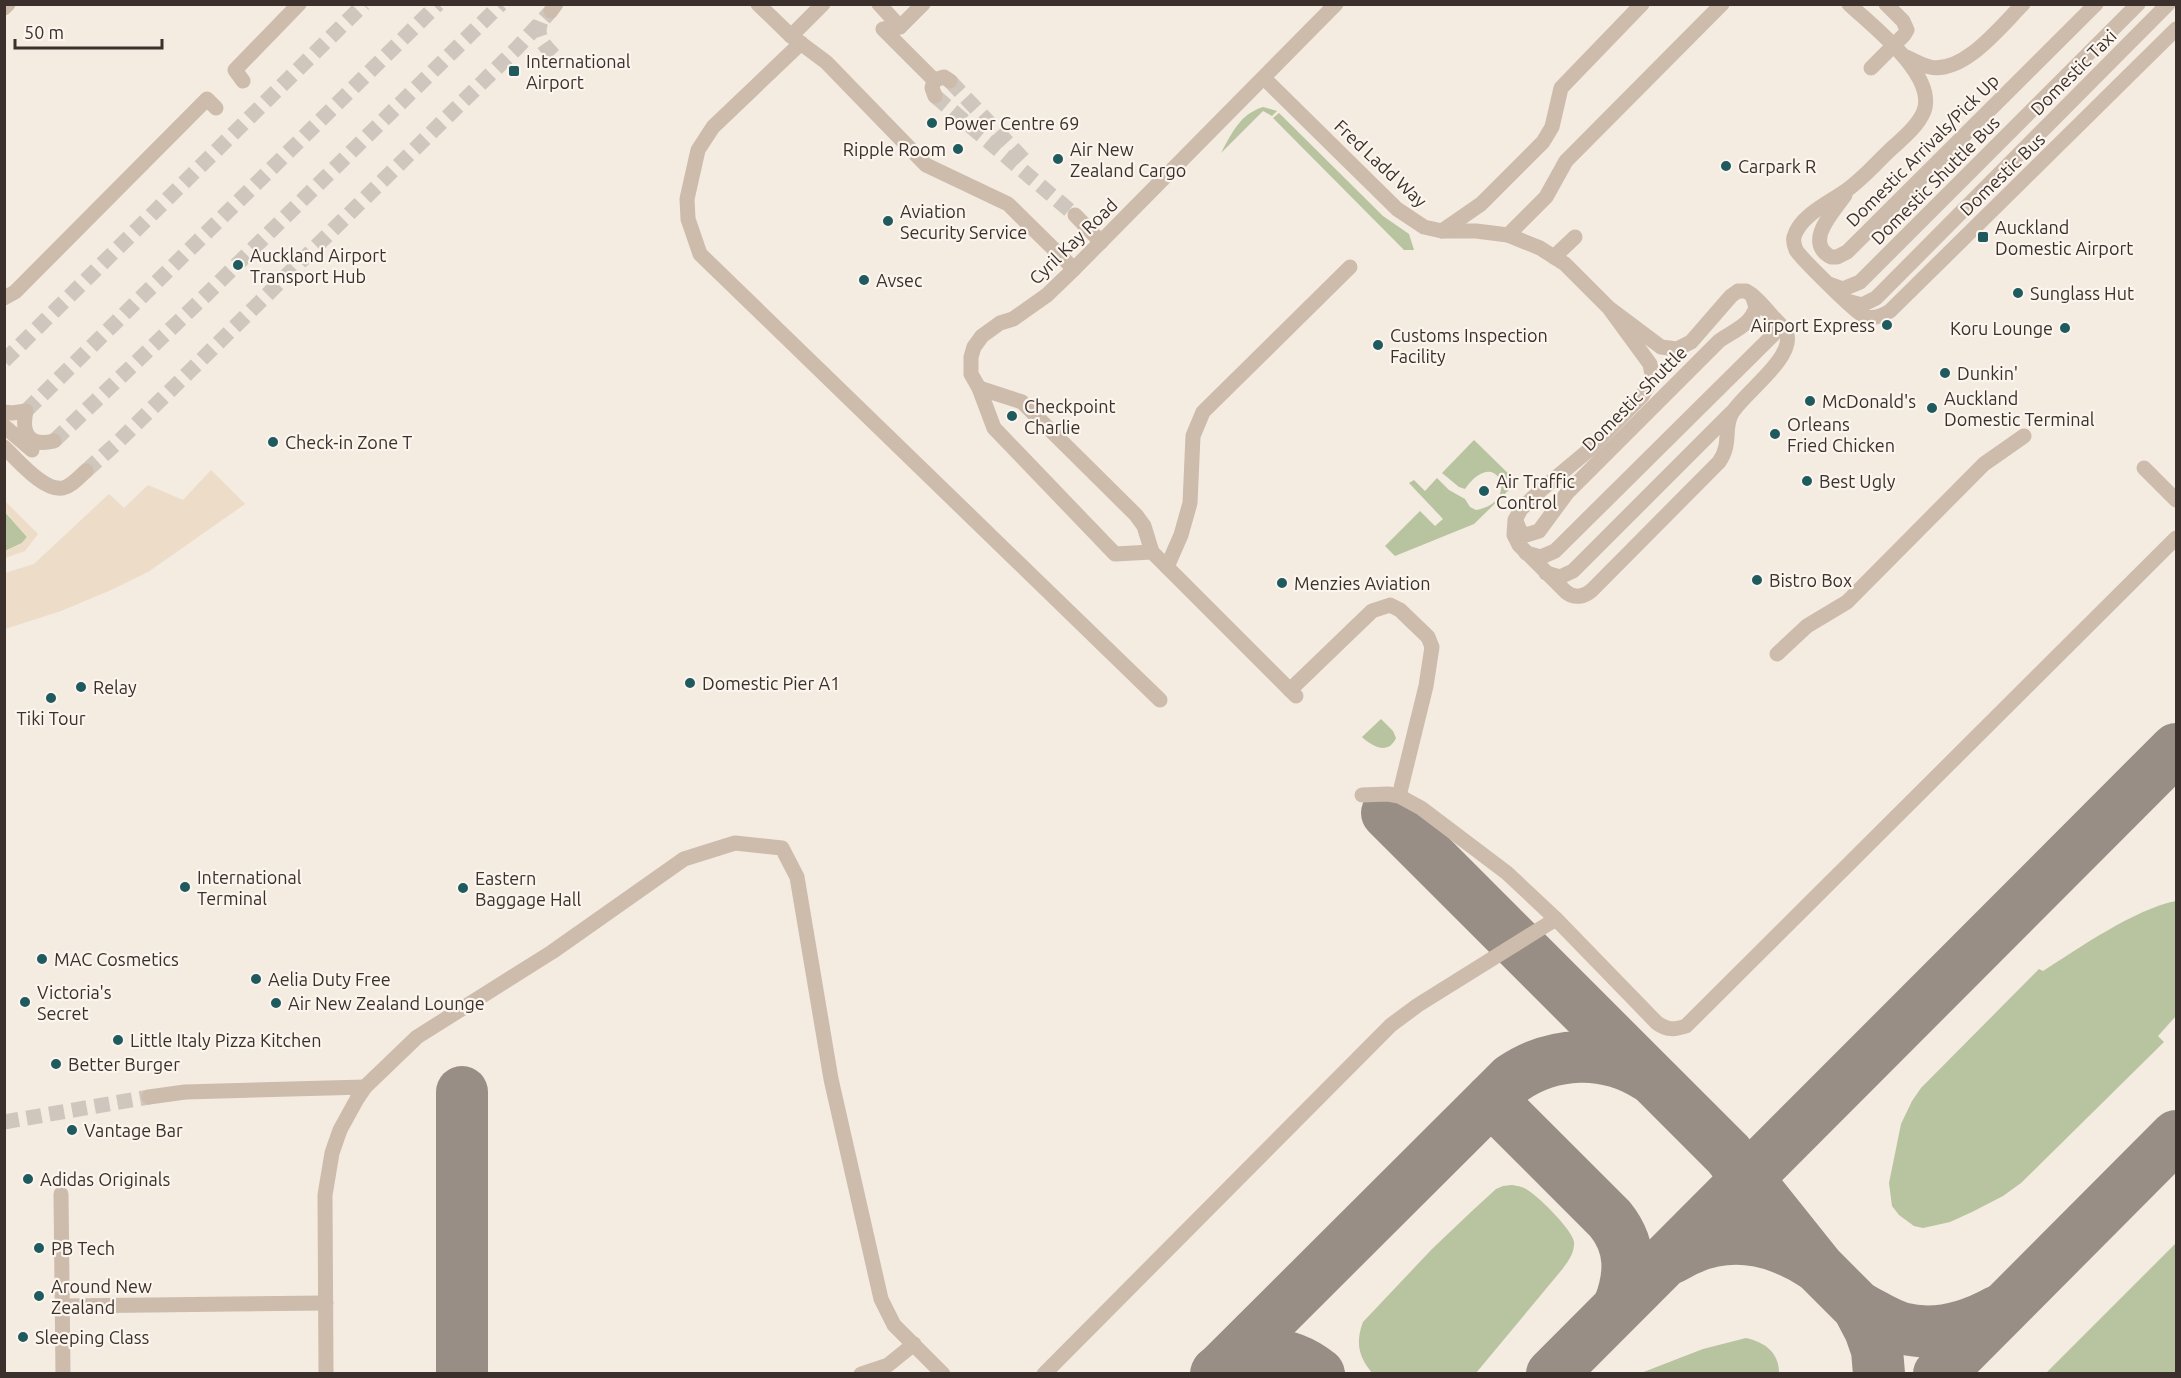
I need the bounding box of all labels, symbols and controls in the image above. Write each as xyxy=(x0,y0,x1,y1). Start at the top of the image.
scale bar xyxy=(15,12,162,50)
text: 50 m xyxy=(24,22,64,42)
street label: Domestic Taxi xyxy=(2026,25,2120,119)
place label: International Airport xyxy=(526,51,631,92)
marker: International Airport xyxy=(507,64,521,78)
street label: Domestic Arrivals/Pick Up xyxy=(1842,70,2002,230)
street label: Domestic Shuttle Bus xyxy=(1867,112,2003,248)
place label: Power Centre 69 xyxy=(944,113,1079,133)
street label: Fred Ladd Way xyxy=(1331,115,1431,211)
marker: Power Centre 69 xyxy=(925,116,939,130)
street label: Domestic Bus xyxy=(1955,128,2049,219)
place label: Ripple Room xyxy=(843,139,946,159)
place label: Air New Zealand Cargo xyxy=(1070,139,1186,180)
marker: Ripple Room xyxy=(951,142,965,156)
marker: Air New Zealand Cargo xyxy=(1051,152,1065,166)
place label: Carpark R xyxy=(1738,156,1816,176)
marker: Carpark R xyxy=(1719,159,1733,173)
street label: Cyril Kay Road xyxy=(1025,194,1121,288)
place label: Aviation Security Service xyxy=(900,201,1027,242)
marker: Aviation Security Service xyxy=(881,214,895,228)
place label: Auckland Domestic Airport xyxy=(1995,217,2133,258)
marker: Auckland Domestic Airport xyxy=(1976,230,1990,244)
place label: Auckland Airport Transport Hub xyxy=(250,245,386,286)
marker: Auckland Airport Transport Hub xyxy=(231,258,245,272)
place label: Avsec xyxy=(876,270,922,290)
marker: Avsec xyxy=(857,273,871,287)
place label: Sunglass Hut xyxy=(2030,283,2134,303)
marker: Sunglass Hut xyxy=(2011,286,2025,300)
place label: Airport Express xyxy=(1751,315,1875,335)
marker: Airport Express xyxy=(1880,318,1894,332)
place label: Koru Lounge xyxy=(1950,318,2053,338)
marker: Koru Lounge xyxy=(2058,321,2072,335)
place label: Customs Inspection Facility xyxy=(1390,325,1548,366)
marker: Customs Inspection Facility xyxy=(1371,338,1385,352)
street label: Domestic Shuttle xyxy=(1578,342,1690,454)
place label: Dunkin' xyxy=(1957,363,2018,383)
marker: Dunkin' xyxy=(1938,366,1952,380)
place label: Auckland Domestic Terminal xyxy=(1944,388,2095,429)
place label: McDonald's xyxy=(1822,391,1916,411)
marker: McDonald's xyxy=(1803,394,1817,408)
place label: Checkpoint Charlie xyxy=(1024,396,1116,437)
marker: Auckland Domestic Terminal xyxy=(1925,401,1939,415)
marker: Checkpoint Charlie xyxy=(1005,409,1019,423)
place label: Orleans Fried Chicken xyxy=(1787,414,1895,455)
marker: Orleans Fried Chicken xyxy=(1768,427,1782,441)
place label: Check-in Zone T xyxy=(285,432,412,452)
marker: Check-in Zone T xyxy=(266,435,280,449)
place label: Air Traffic Control xyxy=(1496,471,1575,512)
place label: Best Ugly xyxy=(1819,471,1896,491)
marker: Best Ugly xyxy=(1800,474,1814,488)
marker: Air Traffic Control xyxy=(1477,484,1491,498)
place label: Bistro Box xyxy=(1769,570,1852,590)
place label: Menzies Aviation xyxy=(1294,573,1431,593)
marker: Bistro Box xyxy=(1750,573,1764,587)
marker: Menzies Aviation xyxy=(1275,576,1289,590)
place label: Domestic Pier A1 xyxy=(702,673,840,693)
marker: Domestic Pier A1 xyxy=(683,676,697,690)
place label: Relay xyxy=(93,677,137,697)
marker: Relay xyxy=(74,680,88,694)
marker: Tiki Tour xyxy=(44,691,58,705)
place label: Tiki Tour xyxy=(16,708,86,728)
place label: International Terminal xyxy=(197,867,302,908)
place label: Eastern Baggage Hall xyxy=(475,868,582,909)
marker: International Terminal xyxy=(178,880,192,894)
marker: Eastern Baggage Hall xyxy=(456,881,470,895)
place label: MAC Cosmetics xyxy=(54,949,179,969)
marker: MAC Cosmetics xyxy=(35,952,49,966)
place label: Aelia Duty Free xyxy=(268,969,391,989)
marker: Aelia Duty Free xyxy=(249,972,263,986)
place label: Victoria's Secret xyxy=(37,982,112,1023)
place label: Air New Zealand Lounge xyxy=(288,993,485,1013)
marker: Victoria's Secret xyxy=(18,995,32,1009)
marker: Air New Zealand Lounge xyxy=(269,996,283,1010)
place label: Little Italy Pizza Kitchen xyxy=(130,1030,321,1050)
marker: Little Italy Pizza Kitchen xyxy=(111,1033,125,1047)
place label: Better Burger xyxy=(68,1054,180,1074)
marker: Better Burger xyxy=(49,1057,63,1071)
place label: Vantage Bar xyxy=(84,1120,183,1140)
marker: Vantage Bar xyxy=(65,1123,79,1137)
place label: Adidas Originals xyxy=(40,1169,170,1189)
marker: Adidas Originals xyxy=(21,1172,35,1186)
place label: PB Tech xyxy=(51,1238,115,1258)
marker: PB Tech xyxy=(32,1241,46,1255)
place label: Around New Zealand xyxy=(51,1276,152,1317)
marker: Around New Zealand xyxy=(32,1289,46,1303)
place label: Sleeping Class xyxy=(35,1327,150,1347)
marker: Sleeping Class xyxy=(16,1330,30,1344)

